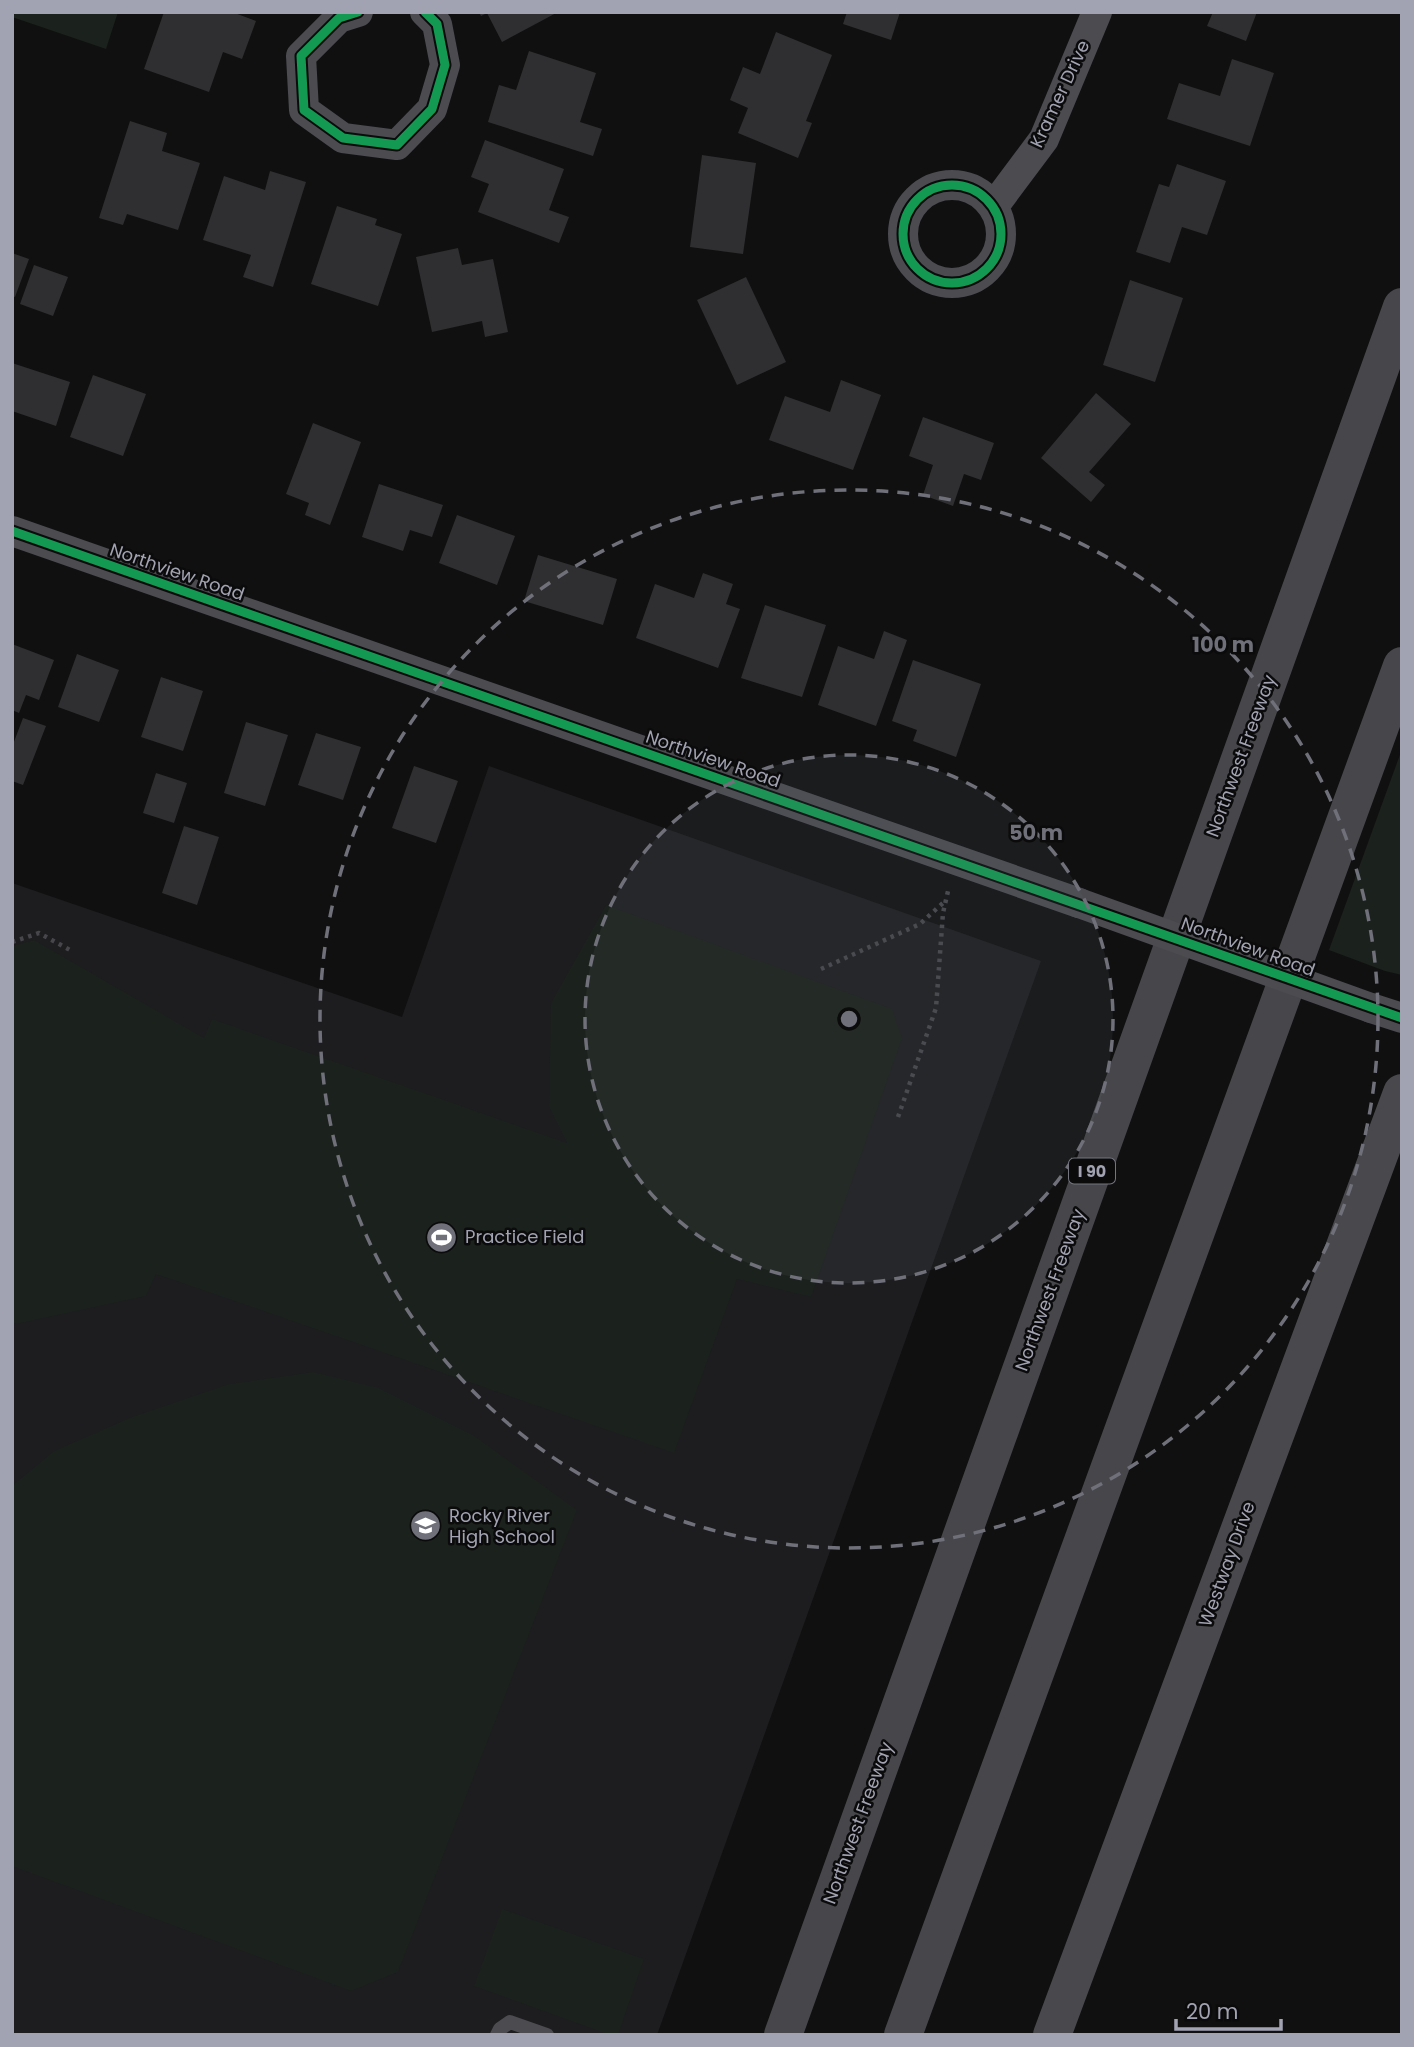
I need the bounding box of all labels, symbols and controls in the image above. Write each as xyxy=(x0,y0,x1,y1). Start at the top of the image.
street label: Kramer Drive xyxy=(1024,36,1095,152)
street label: Northview Road xyxy=(106,537,248,606)
text: 100 m xyxy=(1192,630,1254,659)
street label: Northwest Freeway xyxy=(1200,671,1281,840)
street label: Northview Road xyxy=(642,724,784,793)
text: 50 m xyxy=(1009,818,1063,847)
street label: Northview Road xyxy=(1178,911,1319,982)
centre of rings xyxy=(837,1007,861,1031)
road number: I 90 xyxy=(1069,1158,1115,1184)
street label: Northwest Freeway xyxy=(1009,1205,1090,1374)
sports icon: Practice Field xyxy=(425,1220,459,1254)
place label: Practice Field xyxy=(465,1224,584,1249)
street label: Westway Drive xyxy=(1192,1498,1261,1630)
place label: Rocky River High School xyxy=(449,1503,555,1549)
school or university icon: Rocky River High School xyxy=(409,1509,443,1543)
street label: Northwest Freeway xyxy=(817,1738,898,1907)
scale bar xyxy=(1176,1988,1281,2032)
text: 20 m xyxy=(1186,1997,1239,2026)

